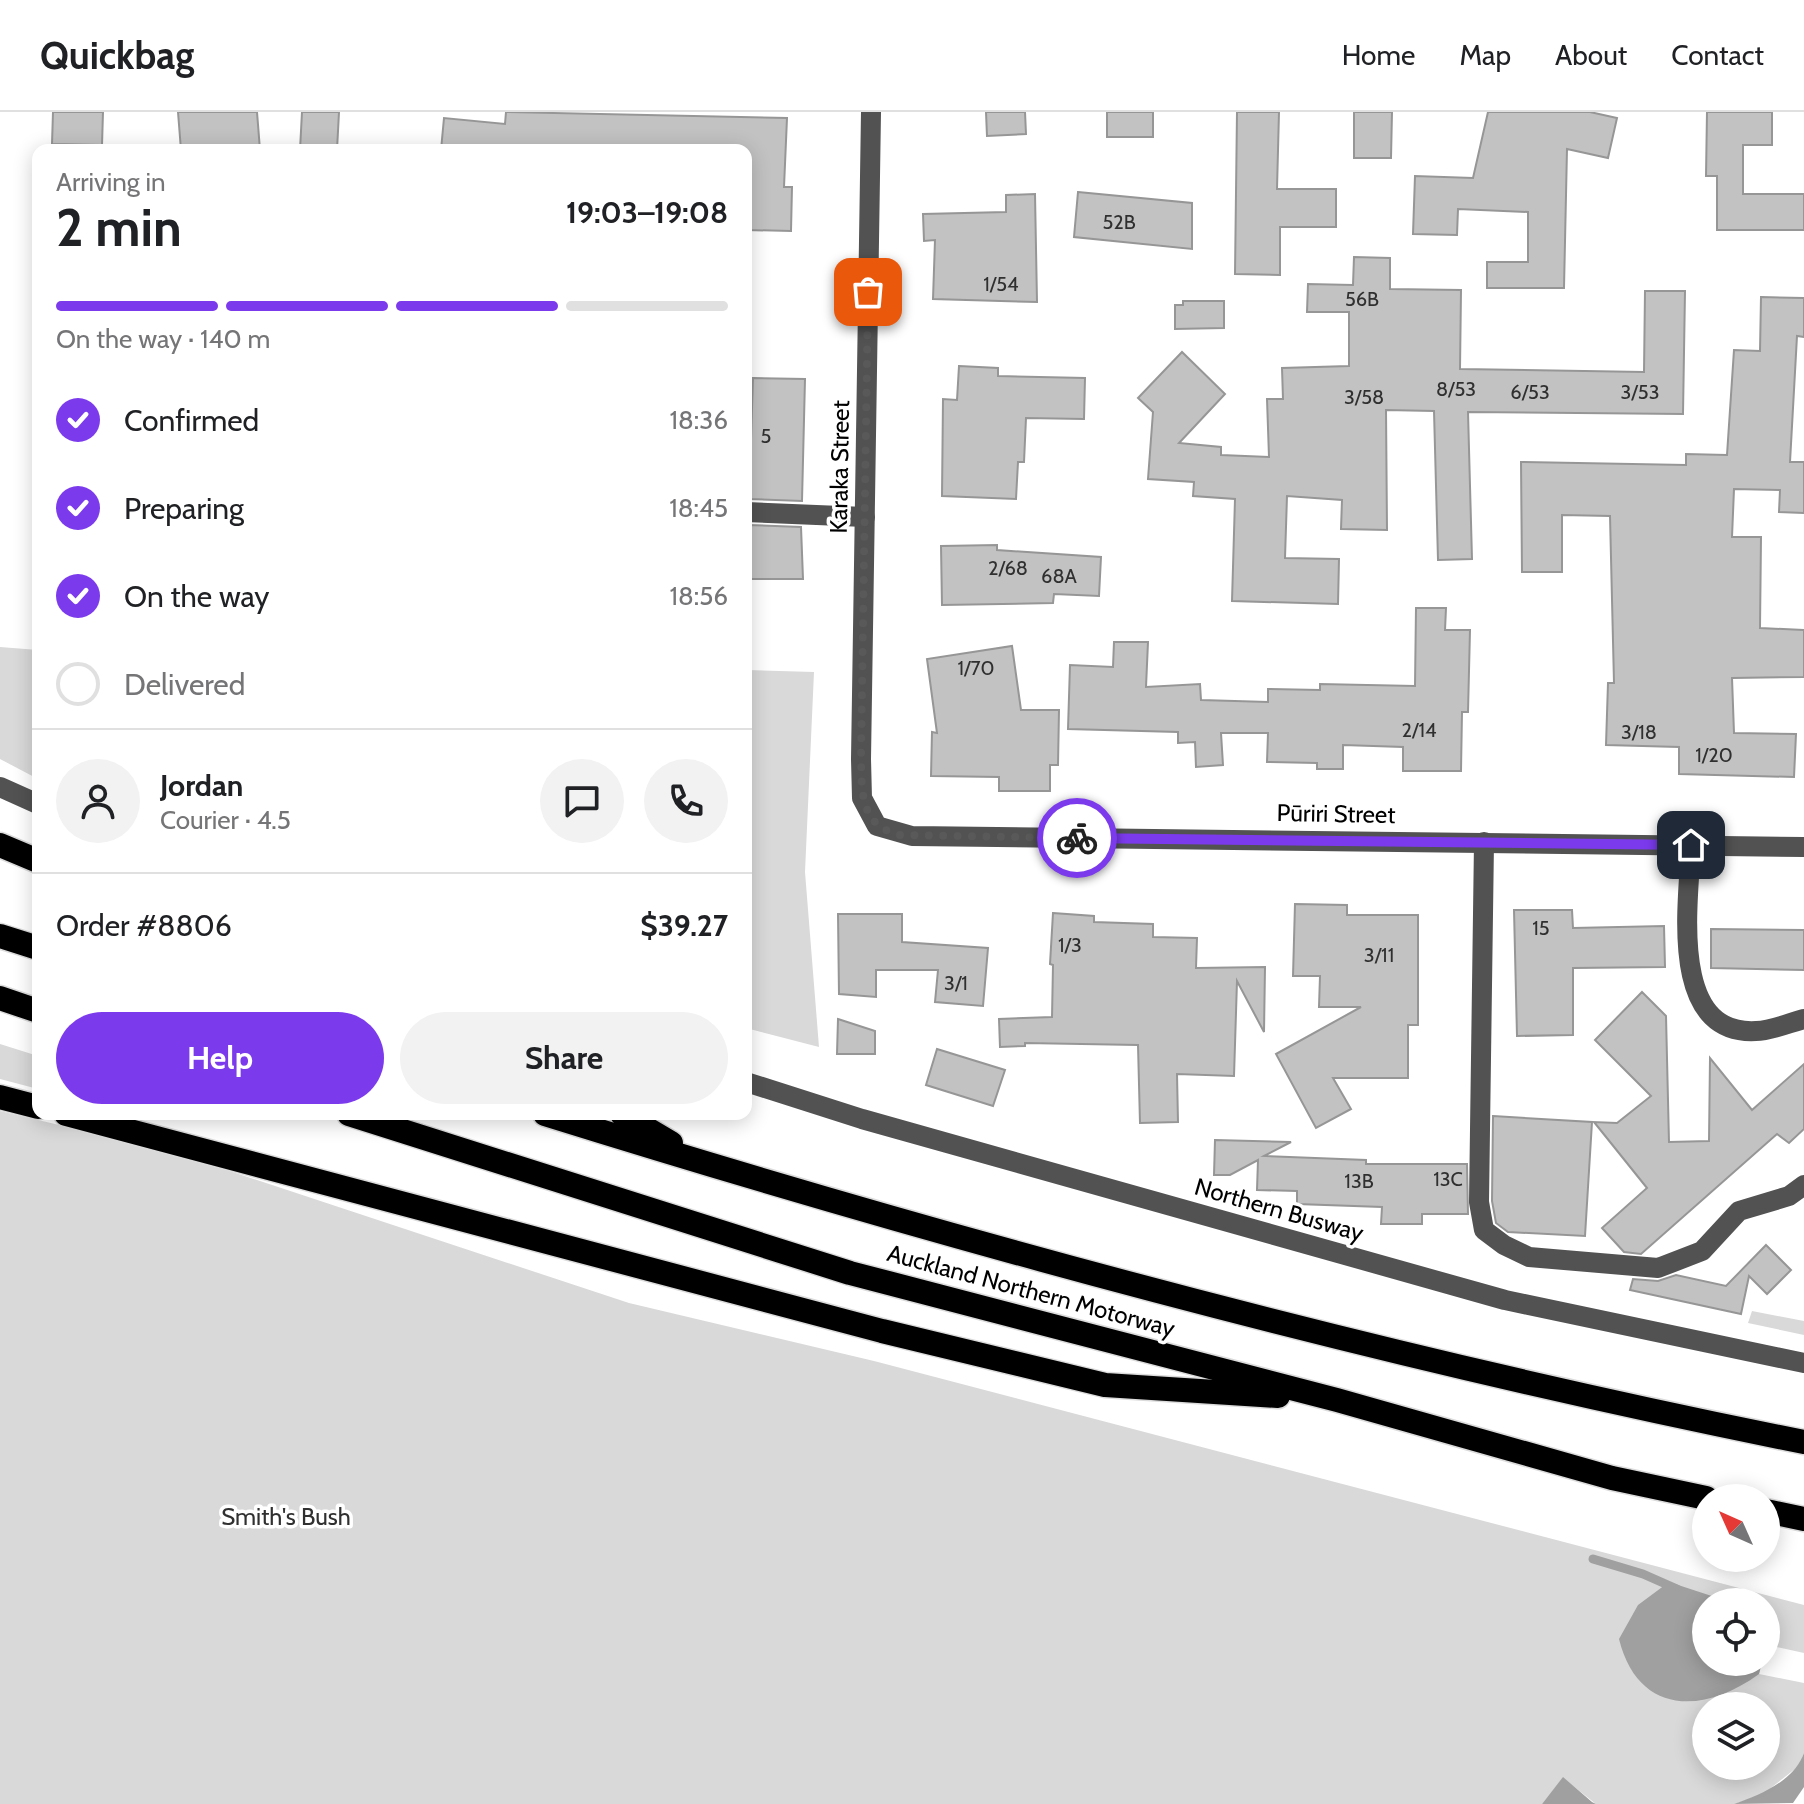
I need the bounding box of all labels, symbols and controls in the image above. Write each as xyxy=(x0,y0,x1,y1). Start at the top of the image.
text: Quickbag xyxy=(40,32,194,79)
text: Home xyxy=(1342,38,1415,72)
text: Map xyxy=(1459,38,1511,72)
text: About xyxy=(1555,38,1627,72)
text: Contact xyxy=(1671,38,1764,72)
text: Arriving in xyxy=(56,166,166,198)
text: 19:03–19:08 xyxy=(566,194,728,231)
text: 2 min xyxy=(56,196,182,259)
house number: 52B xyxy=(1102,210,1136,234)
pin xyxy=(834,258,902,326)
icon: bag xyxy=(846,270,890,314)
house number: 1/54 xyxy=(983,272,1019,296)
house number: 56B xyxy=(1345,287,1379,311)
text: On the way · 140 m xyxy=(56,323,270,355)
house number: 8/53 xyxy=(1436,377,1476,401)
house number: 6/53 xyxy=(1510,380,1550,404)
house number: 3/53 xyxy=(1621,380,1659,404)
house number: 3/58 xyxy=(1344,385,1384,409)
icon: check xyxy=(56,398,100,442)
street label: Karaka Street xyxy=(824,400,855,534)
text: Confirmed xyxy=(124,402,259,439)
text: 18:36 xyxy=(670,404,728,436)
house number: 5 xyxy=(761,424,771,448)
icon: check xyxy=(56,486,100,530)
text: Preparing xyxy=(124,490,244,527)
text: 18:45 xyxy=(669,492,728,524)
house number: 2/68 xyxy=(988,556,1028,580)
house number: 68A xyxy=(1041,564,1078,588)
icon: check xyxy=(56,574,100,618)
text: On the way xyxy=(124,578,269,615)
text: 18:56 xyxy=(670,580,728,612)
house number: 1/70 xyxy=(958,656,994,680)
text: Delivered xyxy=(124,666,245,703)
house number: 2/14 xyxy=(1401,718,1437,742)
house number: 3/18 xyxy=(1621,720,1657,744)
house number: 1/20 xyxy=(1695,743,1733,767)
button: person xyxy=(56,759,140,843)
button: chat xyxy=(540,759,624,843)
button: phone xyxy=(644,759,728,843)
text: Jordan xyxy=(160,767,243,804)
courier xyxy=(1037,798,1117,878)
street label: Pūriri Street xyxy=(1276,798,1396,829)
text: Courier · 4.5 xyxy=(160,804,291,836)
pin xyxy=(1657,811,1725,879)
icon: bike xyxy=(1055,816,1099,860)
icon: home xyxy=(1669,823,1713,867)
text: Order #8806 xyxy=(56,907,232,944)
text: $39.27 xyxy=(640,907,728,944)
house number: 15 xyxy=(1532,916,1550,940)
house number: 1/3 xyxy=(1058,933,1082,957)
house number: 3/11 xyxy=(1364,943,1394,967)
house number: 3/1 xyxy=(944,971,968,995)
button: Help xyxy=(56,1012,384,1104)
button: Share xyxy=(400,1012,728,1104)
house number: 13C xyxy=(1433,1167,1463,1191)
house number: 13B xyxy=(1344,1169,1374,1193)
street label: Northern Busway xyxy=(1191,1172,1367,1247)
street label: Auckland Northern Motorway xyxy=(884,1238,1178,1343)
north arrow xyxy=(1692,1484,1780,1572)
map controls xyxy=(1692,1484,1780,1780)
park label: Smith's Bush xyxy=(221,1502,351,1531)
button: locate xyxy=(1692,1588,1780,1676)
button: layers xyxy=(1692,1692,1780,1780)

